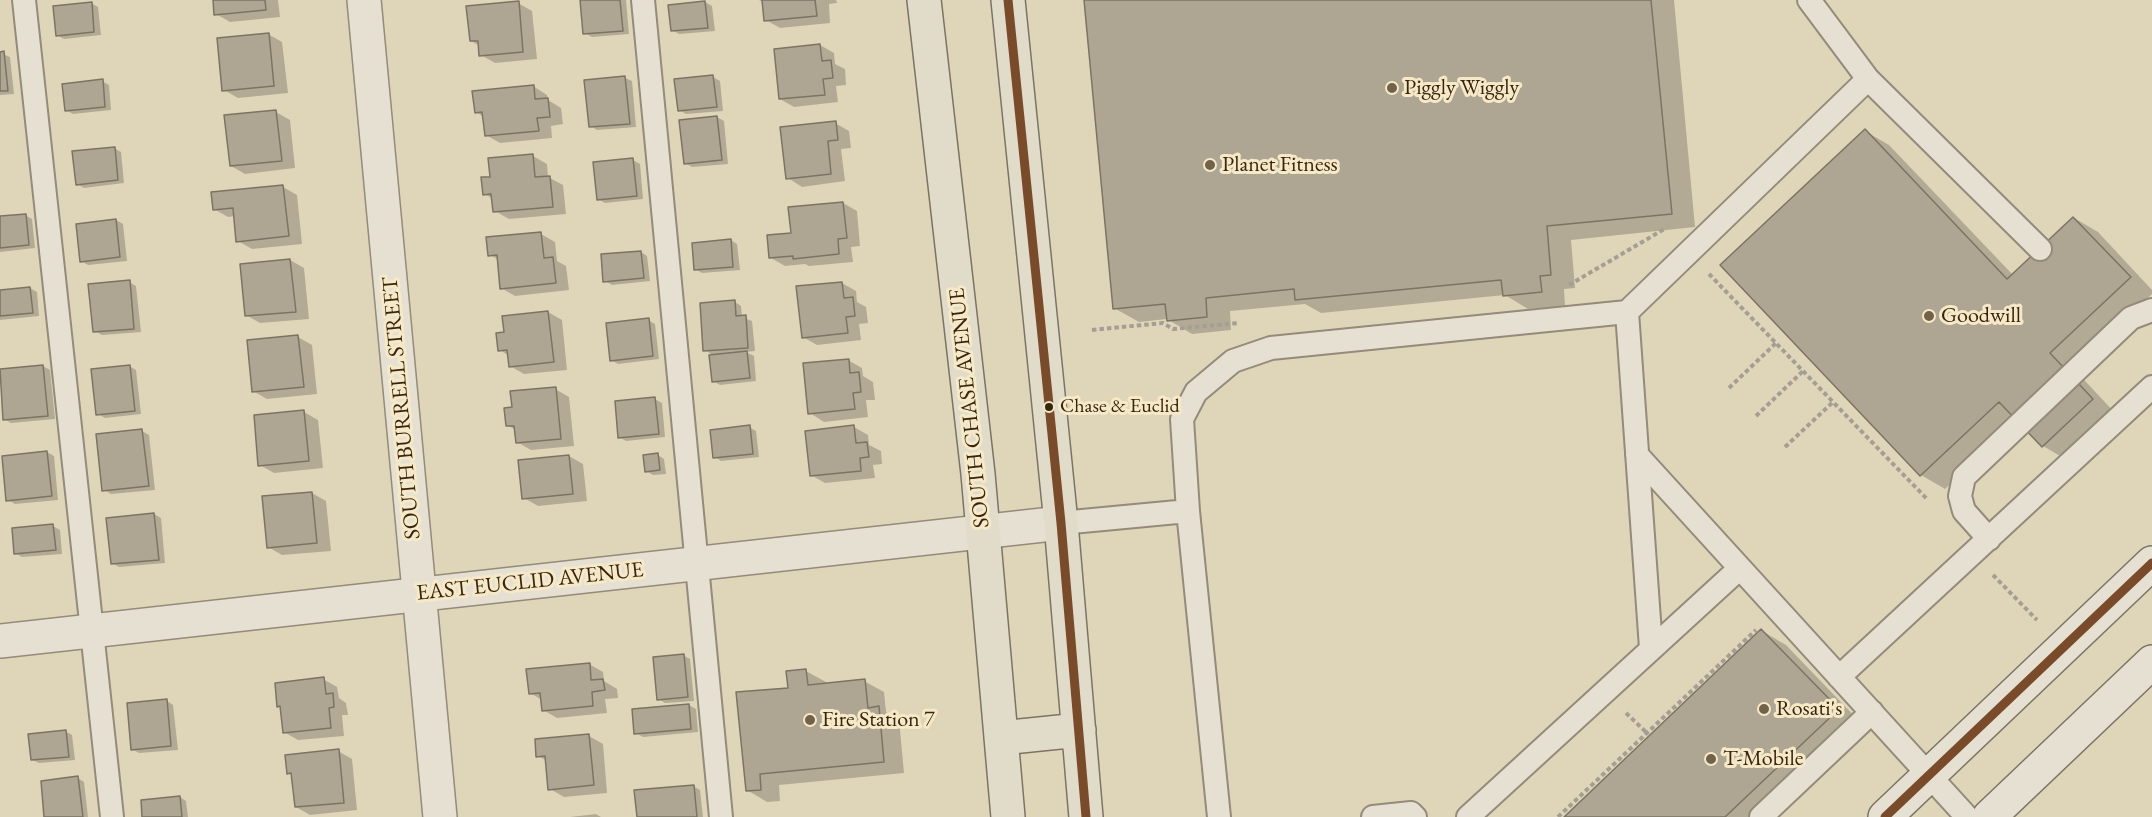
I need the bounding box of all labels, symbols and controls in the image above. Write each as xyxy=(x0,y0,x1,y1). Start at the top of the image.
place label: Piggly Wiggly xyxy=(1404,75,1519,101)
marker: Piggly Wiggly xyxy=(1385,81,1399,95)
place label: Planet Fitness xyxy=(1222,152,1338,178)
marker: Planet Fitness xyxy=(1203,158,1217,172)
street label: SOUTH BURRELL STREET xyxy=(377,276,427,540)
street label: SOUTH CHASE AVENUE xyxy=(944,287,996,529)
place label: Goodwill xyxy=(1941,303,2021,329)
marker: Goodwill xyxy=(1922,309,1936,323)
place label: Chase & Euclid xyxy=(1060,395,1180,419)
marker: Chase & Euclid xyxy=(1043,401,1055,413)
street label: EAST EUCLID AVENUE xyxy=(415,557,645,607)
place label: Rosati's xyxy=(1776,696,1842,722)
marker: Rosati's xyxy=(1757,702,1771,716)
place label: Fire Station 7 xyxy=(822,707,935,733)
marker: Fire Station 7 xyxy=(803,713,817,727)
place label: T-Mobile xyxy=(1723,746,1803,772)
marker: T-Mobile xyxy=(1704,752,1718,766)

